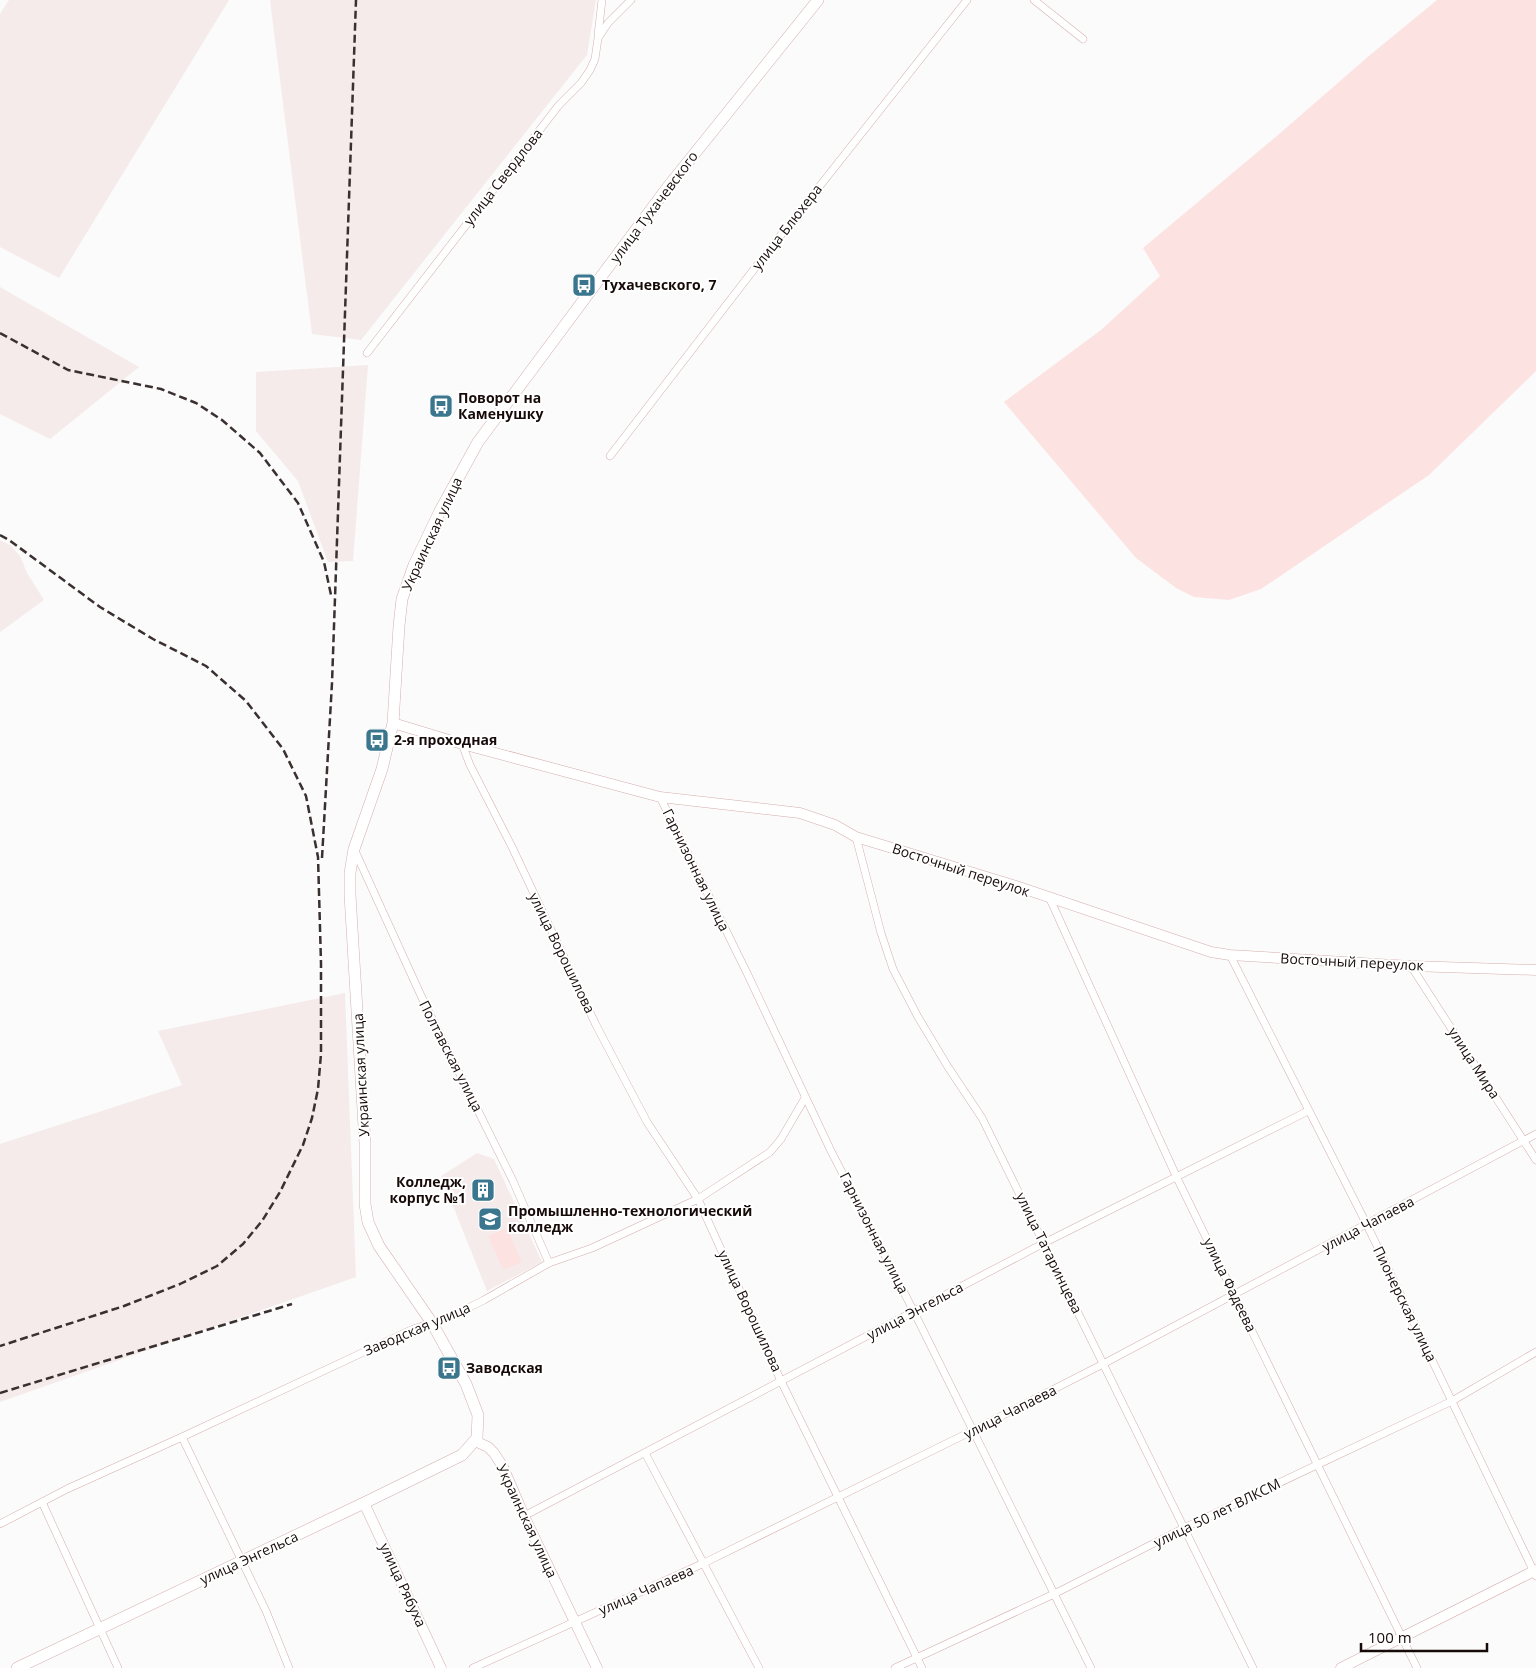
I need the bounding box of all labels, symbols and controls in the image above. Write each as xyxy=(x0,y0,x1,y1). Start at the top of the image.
street label: улица Свердлова xyxy=(459,124,546,229)
street label: улица Тухачевского xyxy=(605,147,702,266)
street label: улица Блюхера xyxy=(747,180,826,273)
bus stop icon: Тухачевского, 7 xyxy=(571,272,597,298)
place label: Тухачевского, 7 xyxy=(602,275,716,294)
place label: Поворот на Каменушку xyxy=(458,388,543,423)
bus stop icon: Поворот на Каменушку xyxy=(428,393,454,419)
street label: Украинская улица xyxy=(397,474,466,594)
bus stop icon: 2-я проходная xyxy=(364,727,390,753)
place label: 2-я проходная xyxy=(394,730,497,749)
street label: Гарнизонная улица xyxy=(659,805,734,934)
street label: Восточный переулок xyxy=(890,838,1033,901)
street label: улица Ворошилова xyxy=(525,889,600,1016)
street label: Восточный переулок xyxy=(1280,948,1425,975)
street label: Полтавская улица xyxy=(415,997,488,1115)
street label: Украинская улица xyxy=(348,1013,373,1137)
street label: улица Мира xyxy=(1444,1023,1505,1102)
street label: Гарнизонная улица xyxy=(836,1169,913,1297)
place label: Колледж, корпус №1 xyxy=(389,1172,466,1207)
building icon: Колледж, корпус №1 xyxy=(470,1177,496,1203)
street label: улица Татаринцева xyxy=(1012,1189,1087,1317)
street label: улица Чапаева xyxy=(1318,1191,1417,1256)
place label: Промышленно-технологический колледж xyxy=(508,1201,752,1236)
school or university icon: Промышленно-технологический колледж xyxy=(477,1206,503,1232)
street label: улица Фадеева xyxy=(1199,1234,1261,1335)
street label: Пионерская улица xyxy=(1369,1243,1442,1365)
street label: улица Ворошилова xyxy=(714,1247,787,1375)
street label: улица Энгельса xyxy=(863,1277,966,1344)
street label: Заводская улица xyxy=(361,1298,473,1360)
bus stop icon: Заводская xyxy=(436,1355,462,1381)
place label: Заводская xyxy=(466,1358,543,1377)
street label: улица Чапаева xyxy=(960,1380,1059,1443)
street label: Украинская улица xyxy=(493,1461,562,1581)
street label: улица 50 лет ВЛКСМ xyxy=(1150,1474,1283,1551)
street label: улица Энгельса xyxy=(197,1526,301,1589)
street label: улица Рябуха xyxy=(376,1540,431,1630)
street label: улица Чапаева xyxy=(595,1560,696,1619)
scale bar xyxy=(1361,1620,1487,1652)
text: 100 m xyxy=(1368,1627,1412,1647)

